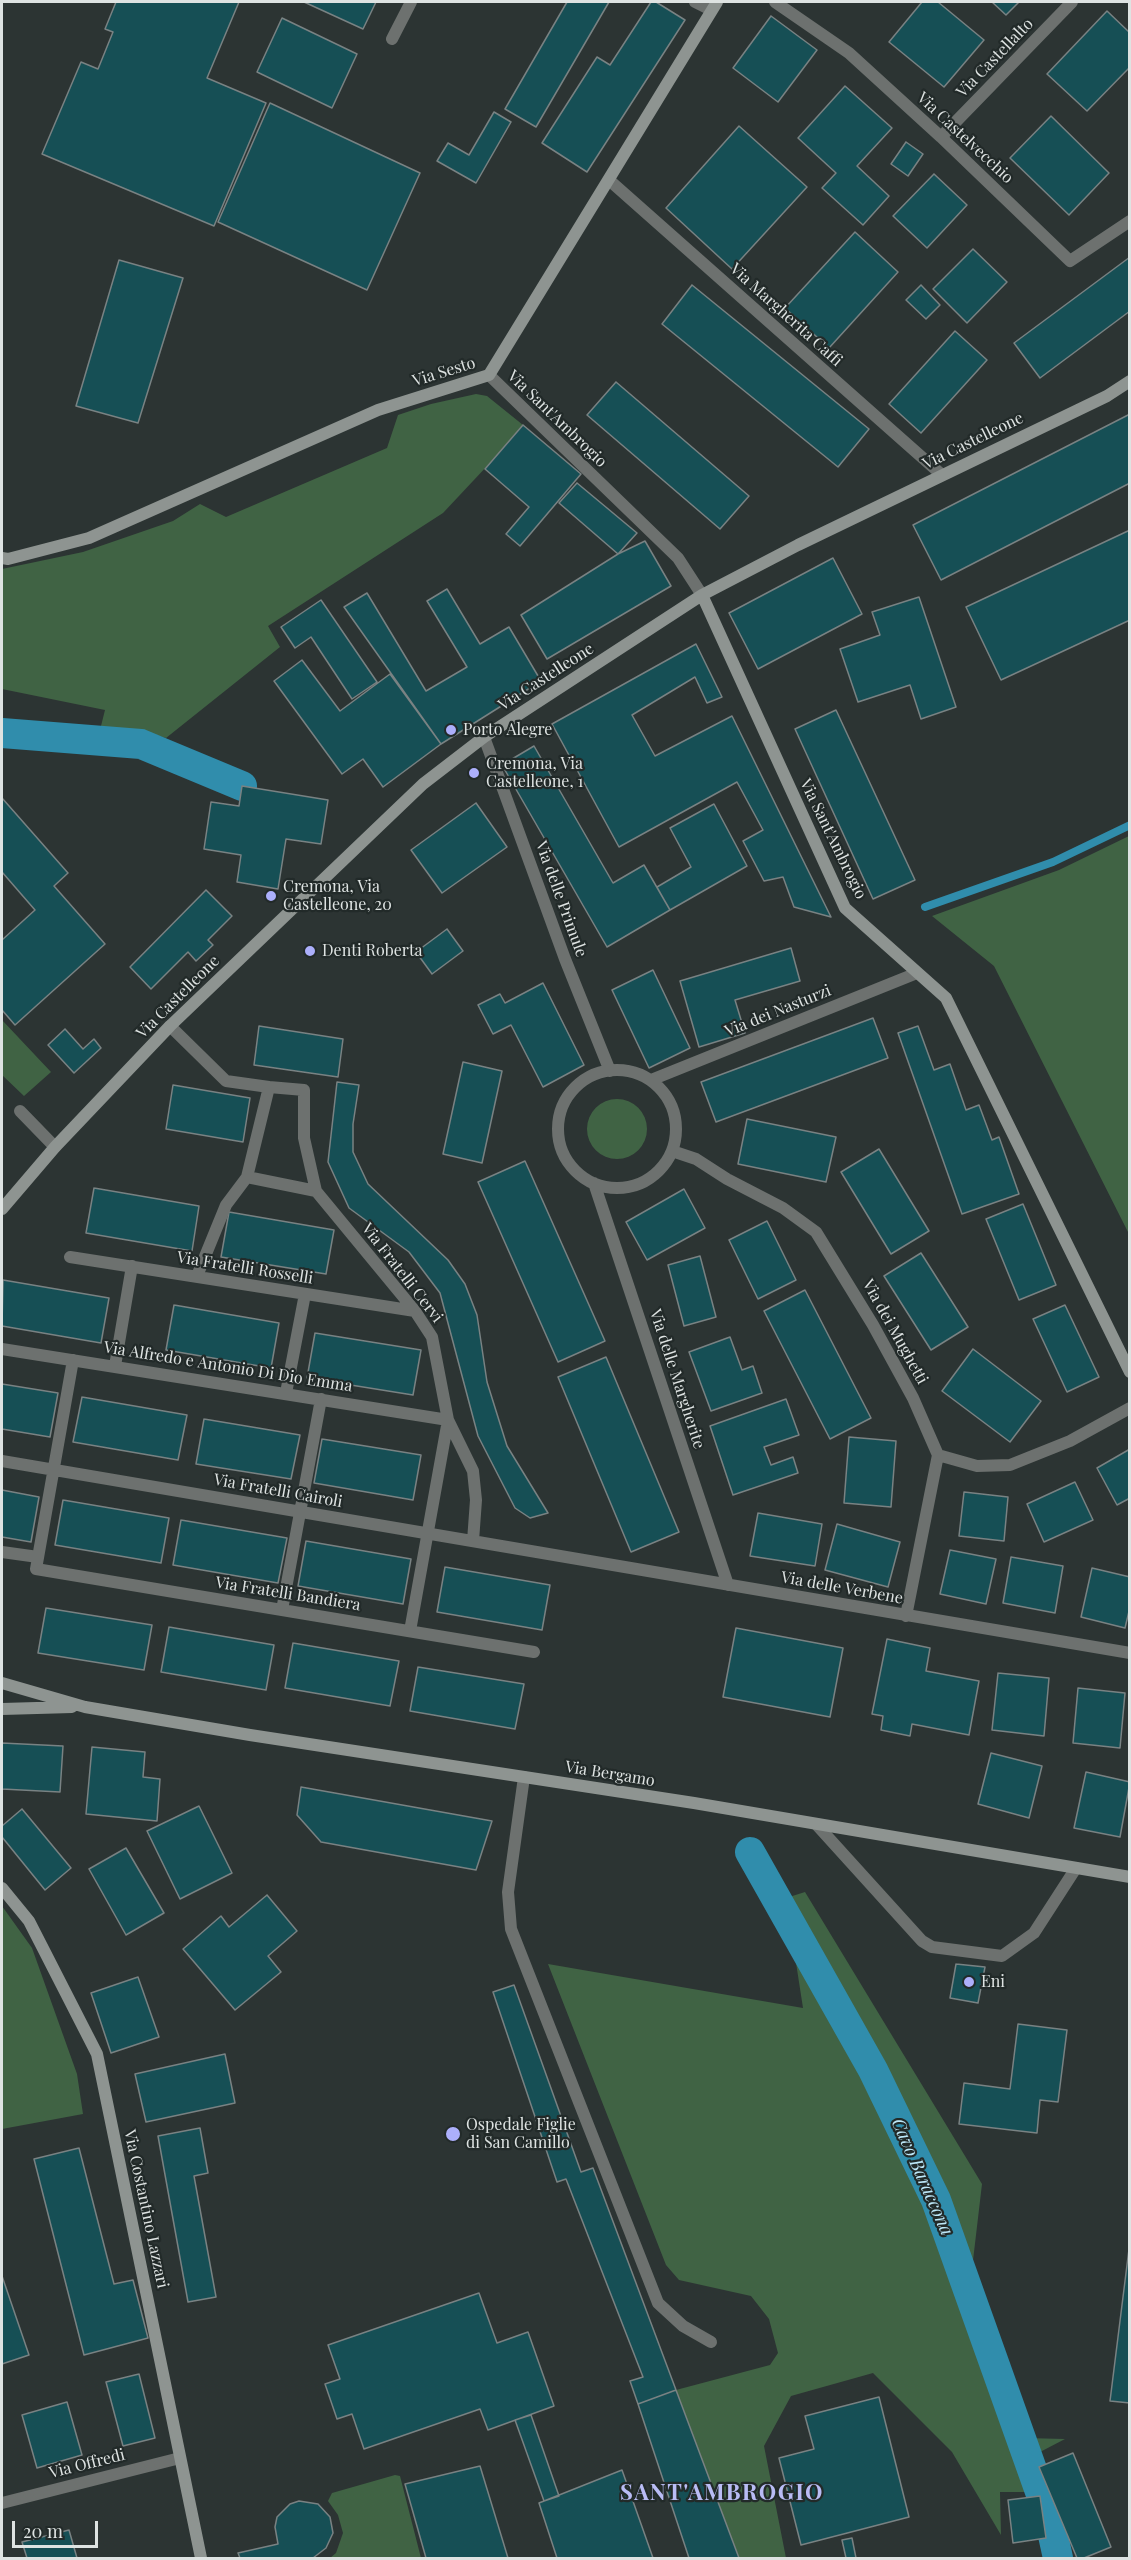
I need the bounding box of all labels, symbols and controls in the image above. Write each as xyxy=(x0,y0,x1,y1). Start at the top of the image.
street label: Via Castellalto xyxy=(953,15,1037,101)
street label: Via Castelvecchio xyxy=(913,88,1017,188)
street label: Via Margherita Caffi xyxy=(726,259,846,371)
street label: Via Sesto xyxy=(410,353,478,391)
street label: Via Sant'Ambrogio xyxy=(503,367,611,471)
street label: Via Castelleone xyxy=(920,408,1026,474)
street label: Via Castelleone xyxy=(495,639,597,715)
place label: Porto Alegre xyxy=(463,720,552,740)
marker: Porto Alegre xyxy=(444,723,458,737)
place label: Cremona, Via Castelleone, 1 xyxy=(486,754,583,792)
marker: Cremona, Via Castelleone, 1 xyxy=(467,766,481,780)
street label: Via Sant'Ambrogio xyxy=(796,776,870,902)
street label: Via delle Primule xyxy=(531,838,591,960)
place label: Cremona, Via Castelleone, 20 xyxy=(283,877,392,915)
marker: Cremona, Via Castelleone, 20 xyxy=(264,889,278,903)
place label: Denti Roberta xyxy=(322,941,423,961)
marker: Denti Roberta xyxy=(303,944,317,958)
street label: Via Castelleone xyxy=(132,951,224,1043)
street label: Via dei Nasturzi xyxy=(722,981,834,1041)
street label: Via Fratelli Cervi xyxy=(357,1220,447,1326)
street label: Via Fratelli Rosselli xyxy=(176,1248,314,1288)
street label: Via dei Mughetti xyxy=(858,1276,932,1388)
street label: Via delle Margherite xyxy=(645,1307,709,1451)
street label: Via Alfredo e Antonio Di Dio Emma xyxy=(102,1338,354,1396)
street label: Via Fratelli Cairoli xyxy=(212,1470,344,1512)
street label: Via delle Verbene xyxy=(780,1568,904,1608)
street label: Via Fratelli Bandiera xyxy=(214,1573,362,1615)
street label: Via Bergamo xyxy=(564,1757,656,1791)
place label: Eni xyxy=(981,1972,1005,1992)
marker: Eni xyxy=(962,1975,976,1989)
place label: Ospedale Figlie di San Camillo xyxy=(466,2115,576,2153)
water label: Cavo Baraccona xyxy=(886,2115,958,2239)
marker: Ospedale Figlie di San Camillo xyxy=(444,2125,462,2143)
street label: Via Costantino Lazzari xyxy=(120,2128,172,2290)
street label: Via Offredi xyxy=(47,2445,127,2483)
district label: SANT'AMBROGIO xyxy=(620,2480,824,2506)
scale bar xyxy=(15,2509,100,2547)
text: 20 m xyxy=(23,2519,63,2543)

